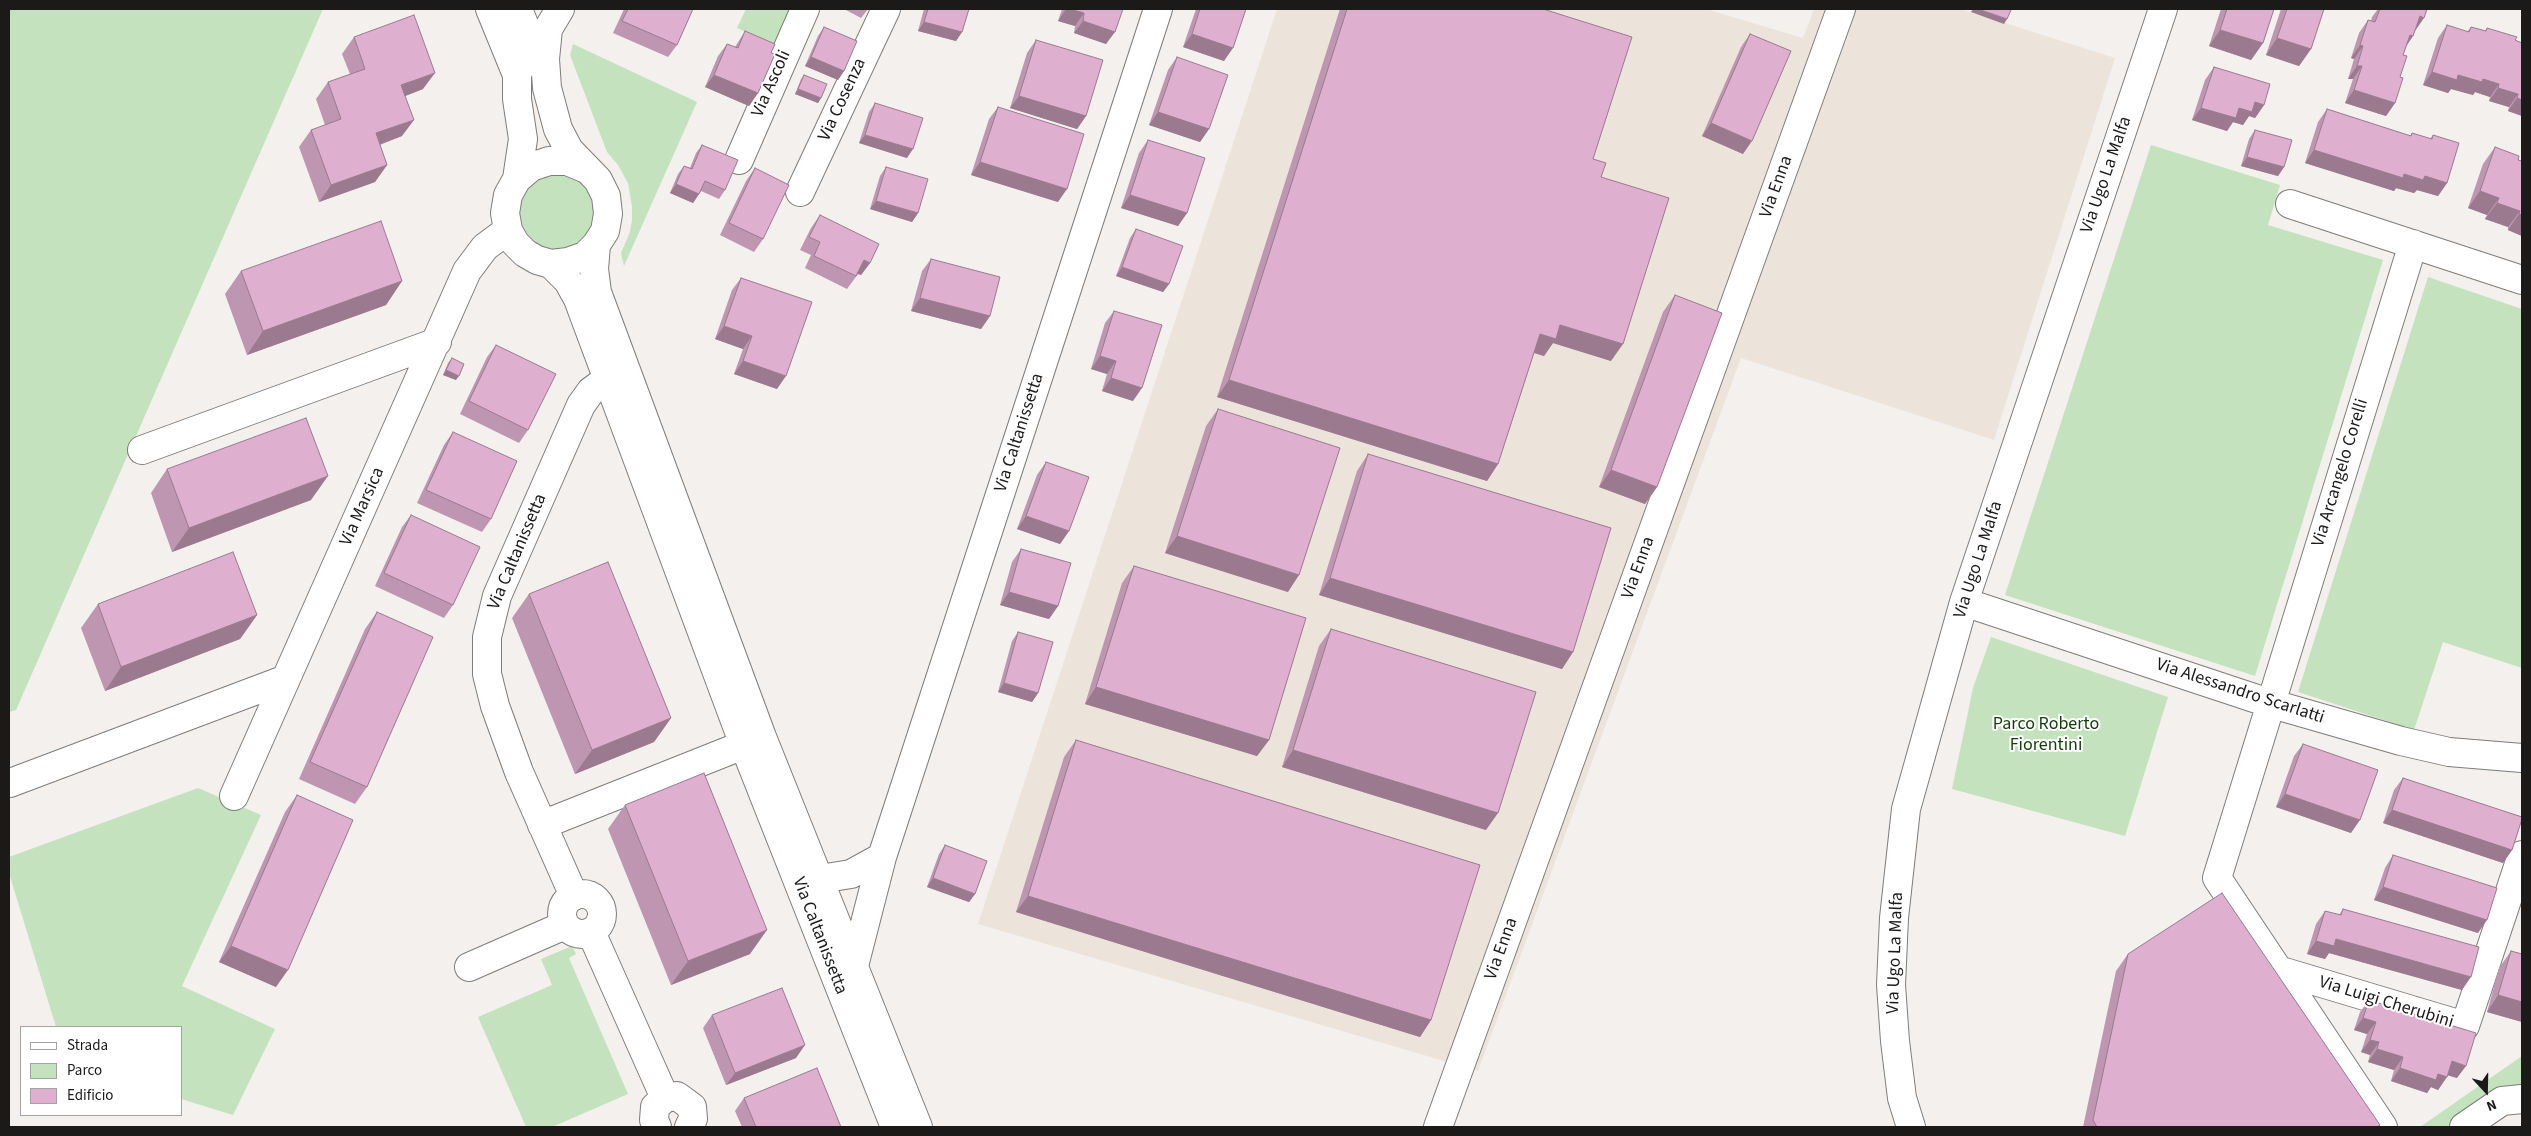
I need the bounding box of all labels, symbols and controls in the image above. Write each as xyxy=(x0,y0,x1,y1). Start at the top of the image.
street label: Via Ascoli xyxy=(748,47,796,121)
street label: Via Cosenza xyxy=(814,55,872,145)
street label: Via Ugo La Malfa xyxy=(2077,114,2137,236)
street label: Via Enna xyxy=(1756,153,1798,221)
street label: Via Caltanissetta xyxy=(991,371,1049,495)
street label: Via Arcangelo Corelli xyxy=(2308,396,2374,550)
street label: Via Marsica xyxy=(336,464,390,550)
street label: Via Caltanissetta xyxy=(484,491,552,613)
street label: Via Ugo La Malfa xyxy=(1950,499,2008,621)
street label: Via Enna xyxy=(1618,534,1660,602)
street label: Via Alessandro Scarlatti xyxy=(2153,655,2327,729)
park label: Parco Roberto Fiorentini xyxy=(1993,714,2099,756)
street label: Via Caltanissetta xyxy=(787,874,851,998)
street label: Via Ugo La Malfa xyxy=(1883,892,1909,1014)
street label: Via Enna xyxy=(1481,915,1523,983)
street label: Via Luigi Cherubini xyxy=(2316,972,2456,1034)
legend xyxy=(20,1026,182,1116)
text: Strada xyxy=(67,1035,108,1056)
text: Parco xyxy=(67,1060,102,1081)
north arrow xyxy=(2461,1066,2511,1116)
text: Edificio xyxy=(67,1085,114,1106)
text: N xyxy=(2483,1094,2499,1116)

